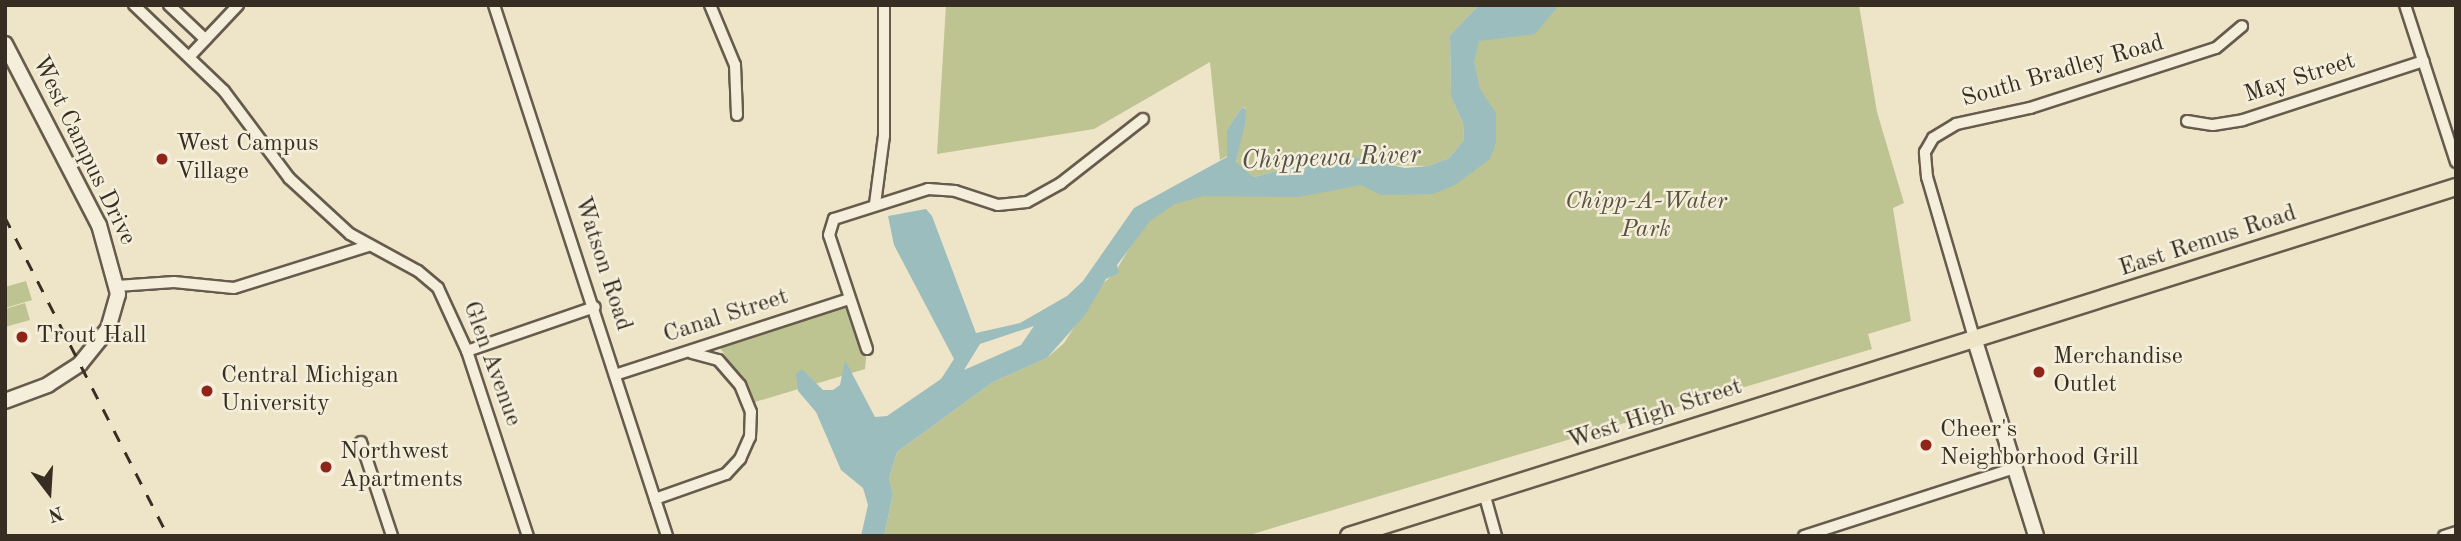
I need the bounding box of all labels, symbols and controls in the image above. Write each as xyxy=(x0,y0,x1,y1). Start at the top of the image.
street label: South Bradley Road xyxy=(1959,29,2167,115)
street label: May Street xyxy=(2241,48,2359,110)
street label: West Campus Drive xyxy=(25,52,141,250)
place label: West Campus Village xyxy=(176,131,319,187)
water label: Chippewa River xyxy=(1241,140,1421,178)
marker: West Campus Village xyxy=(154,151,170,167)
park label: Chipp-A-Water Park xyxy=(1565,189,1727,245)
street label: Watson Road xyxy=(567,193,637,335)
street label: East Remus Road xyxy=(2116,200,2300,284)
street label: Canal Street xyxy=(660,283,792,351)
street label: Glen Avenue xyxy=(455,298,527,430)
place label: Trout Hall xyxy=(36,323,147,351)
marker: Trout Hall xyxy=(14,329,30,345)
place label: Merchandise Outlet xyxy=(2053,344,2183,400)
place label: Central Michigan University xyxy=(221,363,399,419)
marker: Merchandise Outlet xyxy=(2031,364,2047,380)
street label: West High Street xyxy=(1564,373,1746,457)
marker: Central Michigan University xyxy=(199,383,215,399)
place label: Cheer's Neighborhood Grill xyxy=(1940,417,2139,473)
marker: Cheer's Neighborhood Grill xyxy=(1918,437,1934,453)
place label: Northwest Apartments xyxy=(340,439,463,495)
north arrow xyxy=(14,457,84,527)
marker: Northwest Apartments xyxy=(318,459,334,475)
text: N xyxy=(46,501,65,524)

